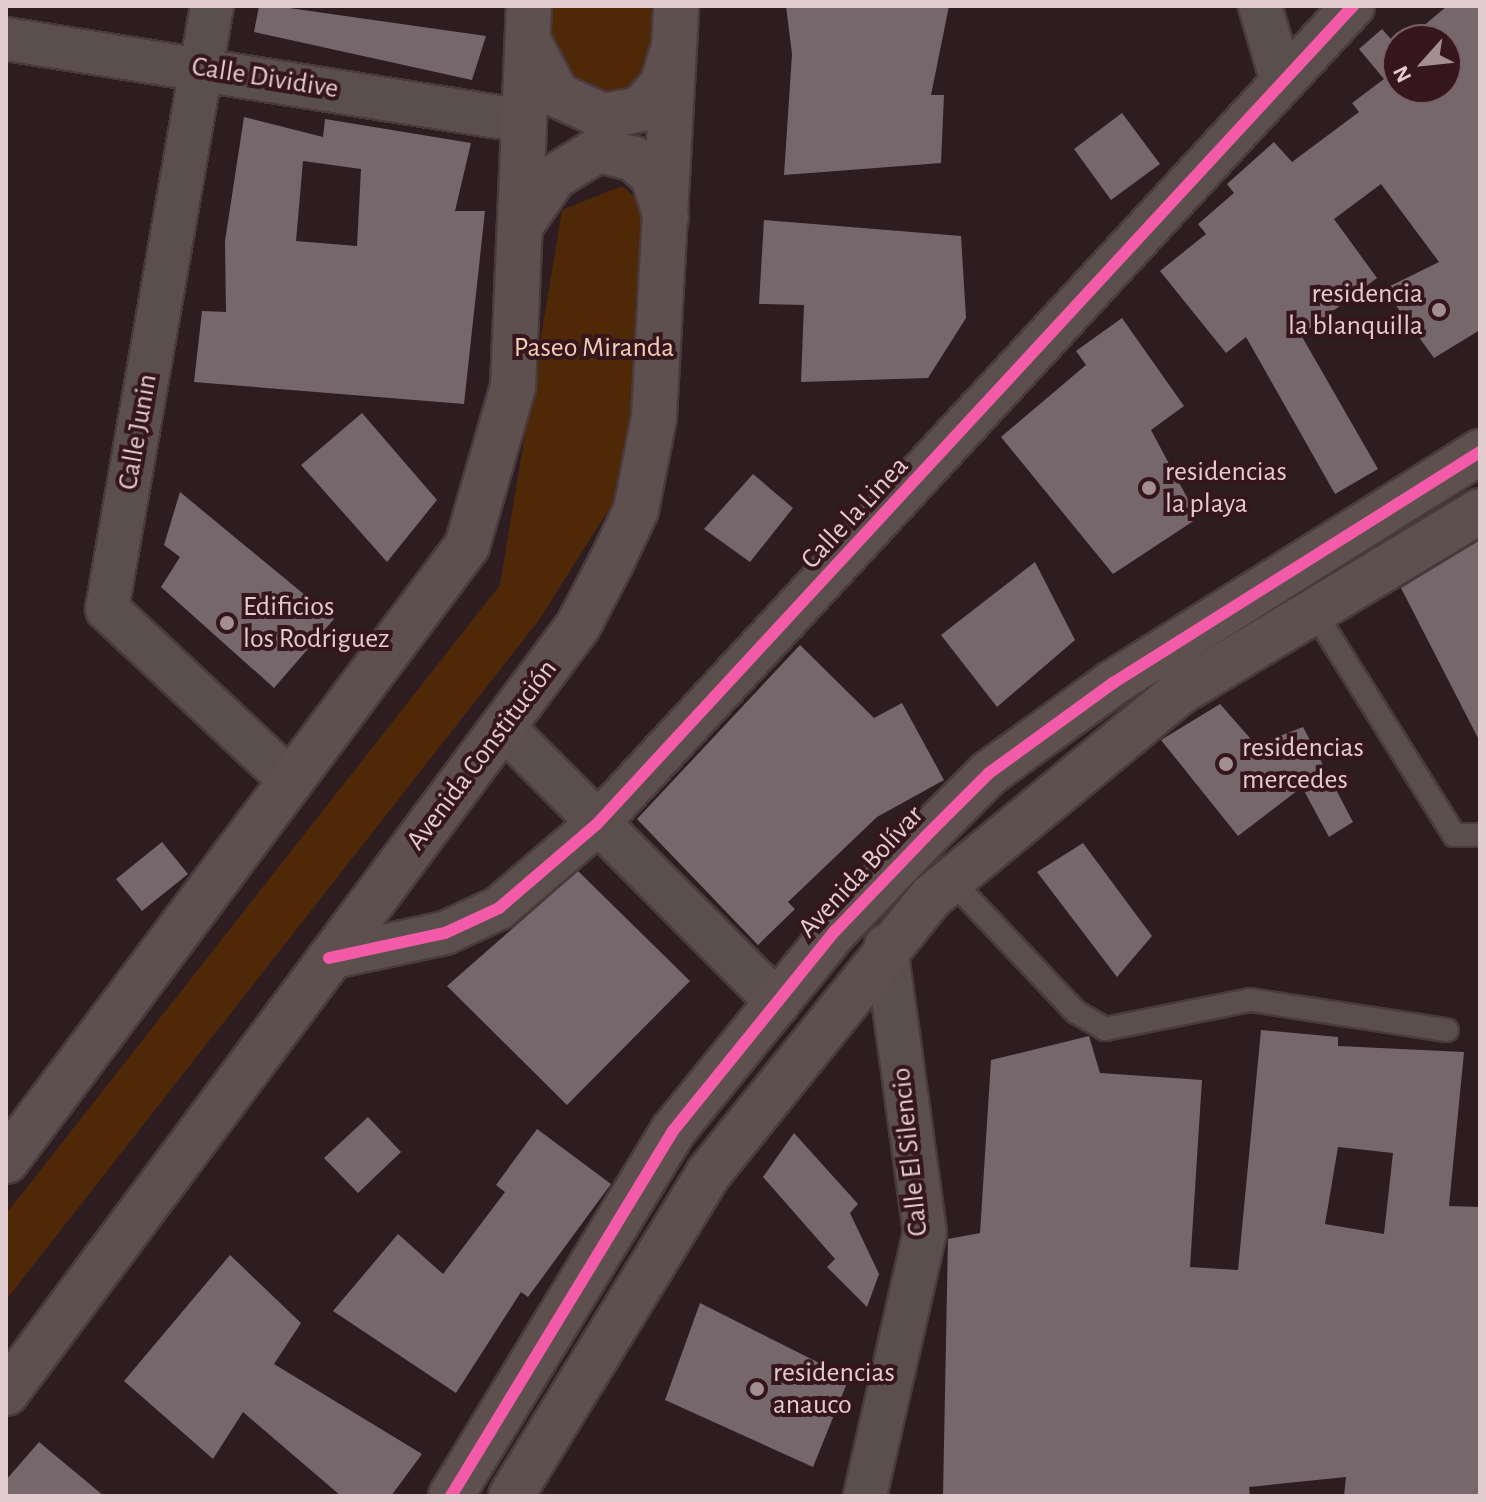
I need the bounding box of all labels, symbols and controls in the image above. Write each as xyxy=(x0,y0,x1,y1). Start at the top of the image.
north arrow xyxy=(1382,24,1462,104)
street label: Calle Dividive xyxy=(189,50,341,106)
text: N xyxy=(1389,62,1416,86)
place label: residencia la blanquilla xyxy=(1288,277,1423,343)
marker: residencia la blanquilla xyxy=(1430,301,1448,319)
park label: Paseo Miranda xyxy=(514,331,674,365)
street label: Calle Junin xyxy=(111,372,165,492)
street label: Calle la Linea xyxy=(794,450,916,576)
place label: residencias la playa xyxy=(1165,455,1287,521)
marker: residencias la playa xyxy=(1140,479,1158,497)
place label: Edificios los Rodriguez xyxy=(243,590,390,656)
marker: Edificios los Rodriguez xyxy=(218,614,236,632)
street label: Avenida Constitución xyxy=(399,653,565,857)
place label: residencias mercedes xyxy=(1242,731,1364,797)
marker: residencias mercedes xyxy=(1217,755,1235,773)
street label: Avenida Bolívar xyxy=(791,799,931,945)
street label: Calle El Silencio xyxy=(884,1066,936,1238)
place label: residencias anauco xyxy=(773,1356,895,1422)
marker: residencias anauco xyxy=(748,1380,766,1398)

